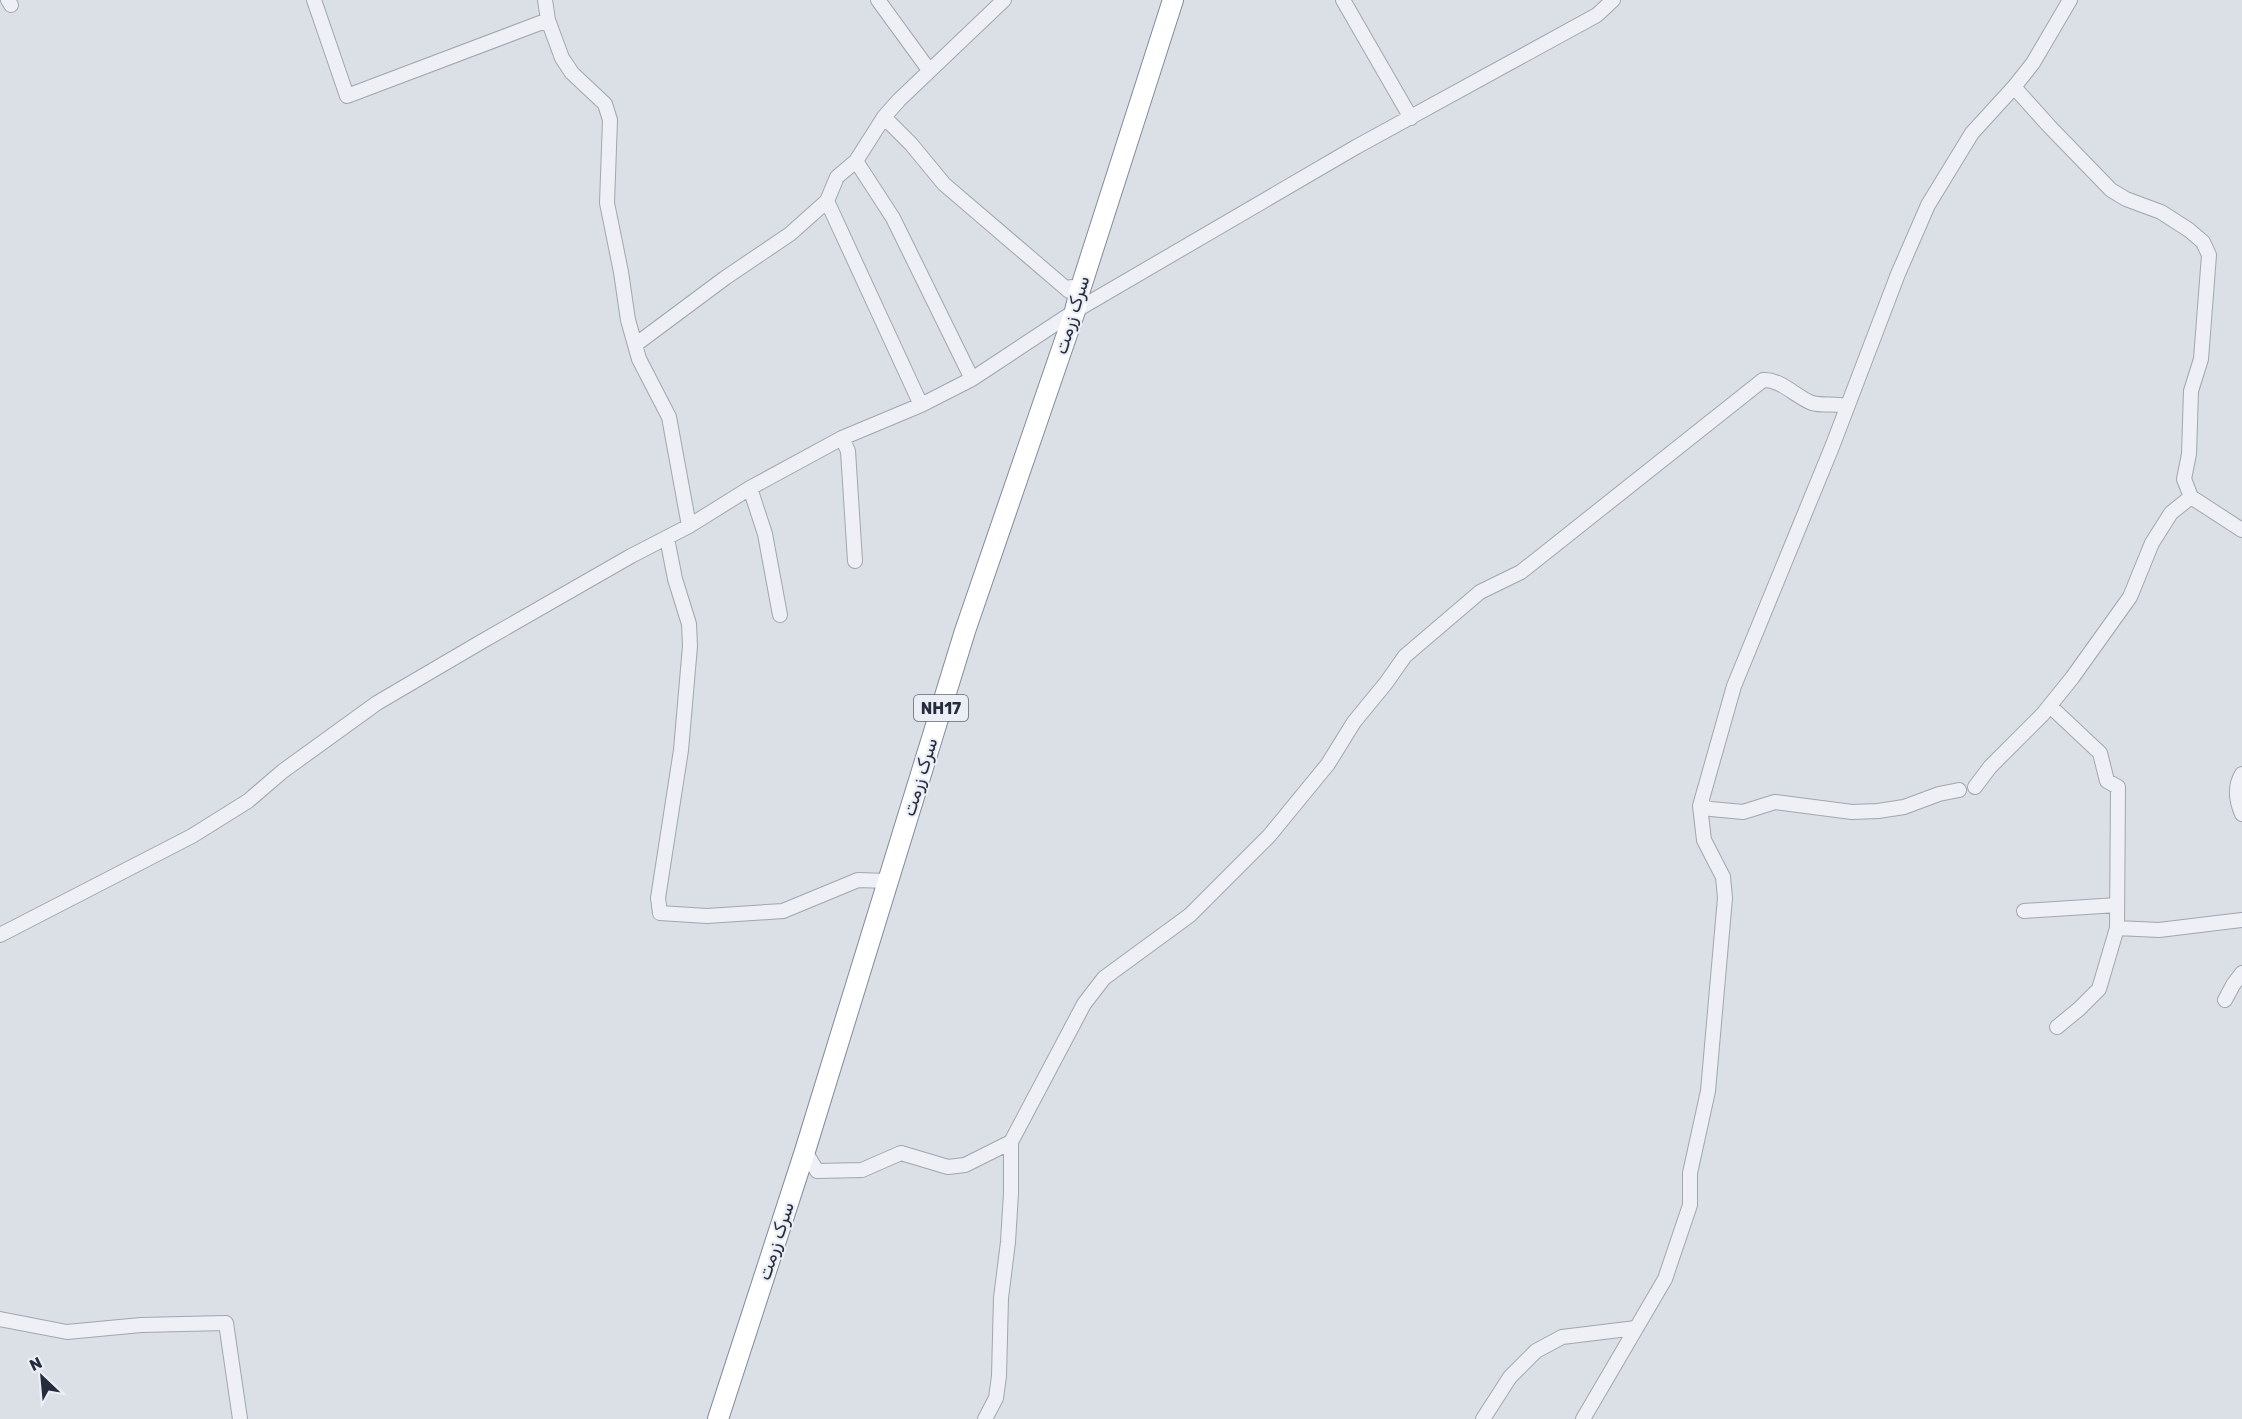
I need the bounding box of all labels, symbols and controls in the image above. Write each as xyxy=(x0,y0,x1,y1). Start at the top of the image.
street label: سرک زرمت xyxy=(1050,273,1094,357)
road number: NH17 xyxy=(914,695,968,721)
street label: سرک زرمت xyxy=(898,735,942,819)
street label: سرک زرمت xyxy=(753,1199,799,1283)
north arrow xyxy=(12,1347,72,1407)
text: N xyxy=(26,1353,45,1375)

